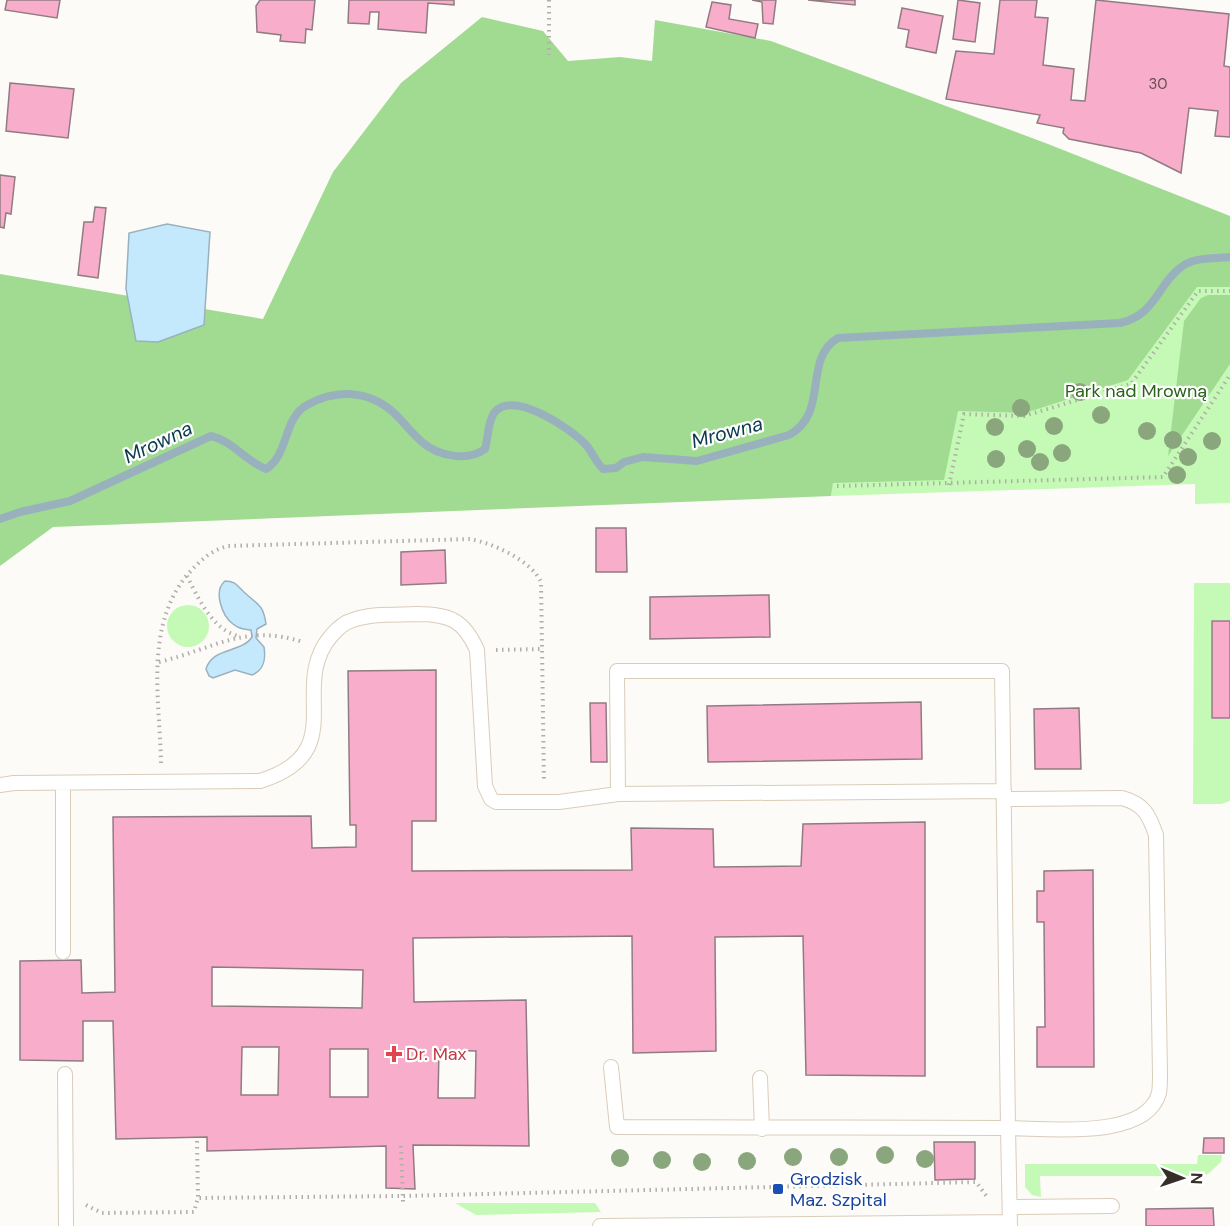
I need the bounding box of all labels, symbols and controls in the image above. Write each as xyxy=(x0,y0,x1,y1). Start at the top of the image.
house number: 30 xyxy=(1148,74,1168,94)
park label: Park nad Mrowną xyxy=(1065,379,1207,403)
water label: Mrowna xyxy=(688,410,766,454)
water label: Mrowna xyxy=(119,415,197,469)
place label: Dr. Max xyxy=(406,1042,467,1066)
marker: Dr. Max xyxy=(387,1047,401,1061)
north arrow xyxy=(1152,1148,1212,1208)
place label: Grodzisk Maz. Szpital xyxy=(790,1167,887,1212)
text: N xyxy=(1186,1172,1207,1185)
marker: Grodzisk Maz. Szpital xyxy=(771,1182,785,1196)

